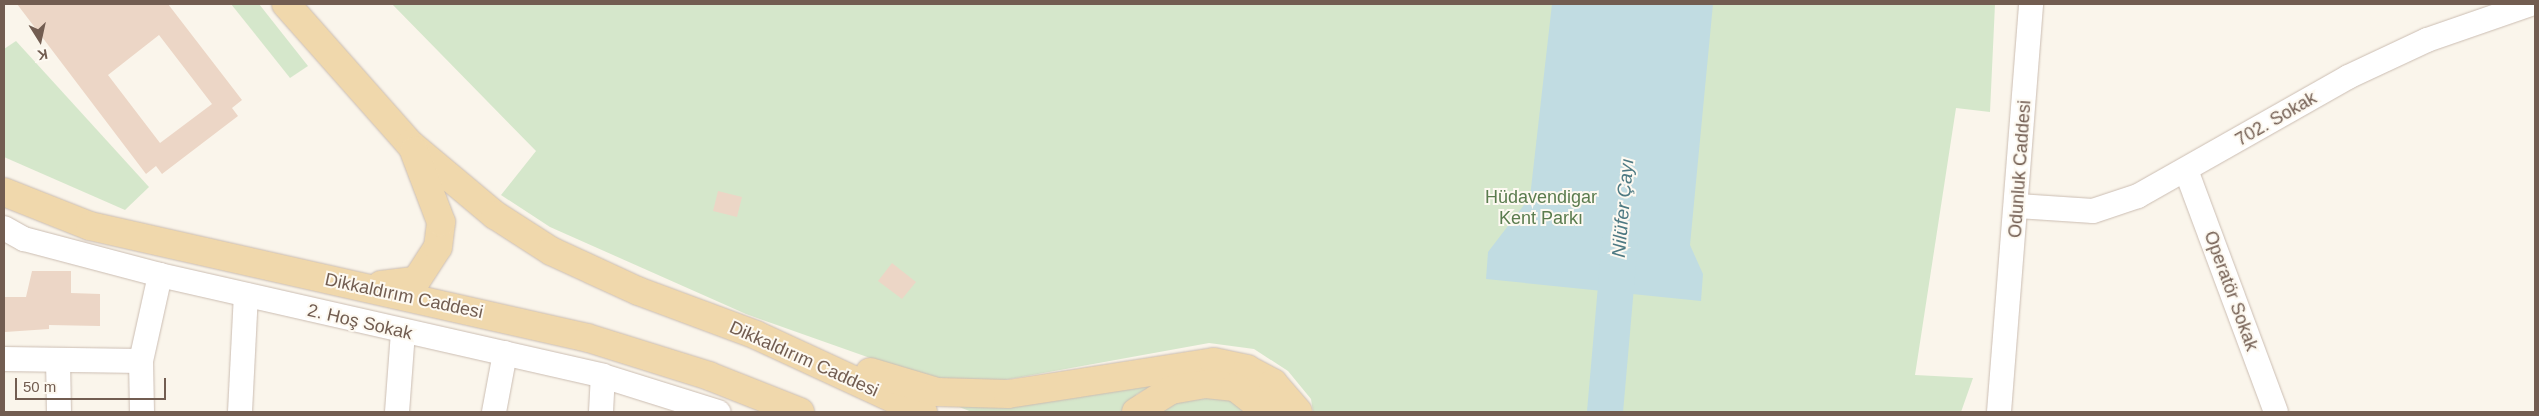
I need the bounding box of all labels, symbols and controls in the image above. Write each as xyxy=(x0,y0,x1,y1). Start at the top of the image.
north arrow xyxy=(15,15,65,65)
text: K xyxy=(36,46,49,64)
street label: 702. Sokak xyxy=(2232,87,2320,151)
street label: Odunluk Caddesi xyxy=(2004,99,2036,239)
water label: Nilüfer Çayı xyxy=(1607,158,1639,258)
park label: Hüdavendigar Kent Parkı xyxy=(1485,187,1597,230)
street label: Operatör Sokak xyxy=(2199,228,2263,354)
street label: Dikkaldırım Caddesi xyxy=(323,269,485,323)
street label: 2. Hoş Sokak xyxy=(305,299,415,345)
street label: Dikkaldırım Caddesi xyxy=(726,316,882,402)
scale bar xyxy=(18,368,169,400)
text: 50 m xyxy=(23,378,56,395)

